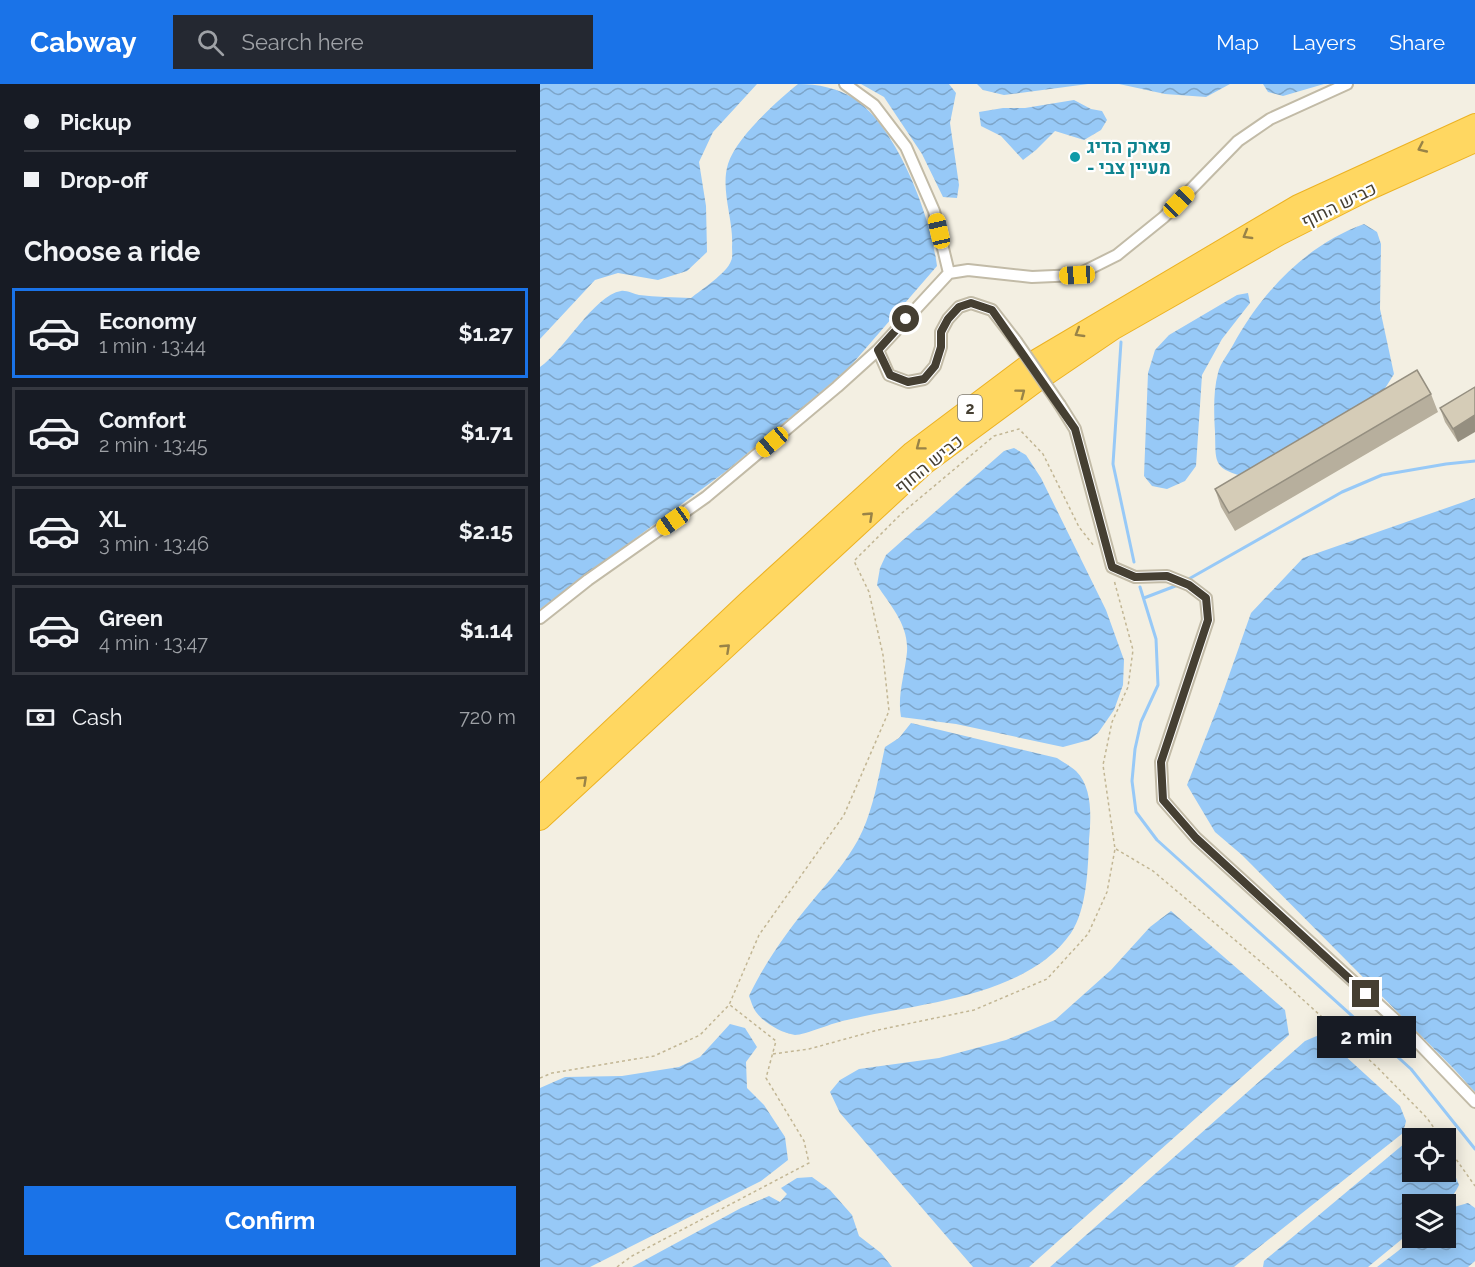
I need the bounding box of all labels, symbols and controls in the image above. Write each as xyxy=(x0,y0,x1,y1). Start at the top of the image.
search box xyxy=(173,15,593,69)
text: Cabway xyxy=(30,26,137,59)
icon: search xyxy=(194,26,227,59)
text: Search here xyxy=(242,29,364,55)
text: Map xyxy=(1216,30,1259,55)
text: Layers xyxy=(1292,30,1356,55)
text: Share xyxy=(1389,30,1445,55)
text: Pickup xyxy=(60,109,132,135)
place label: פארק הדיג - מעיין צבי xyxy=(1087,136,1171,178)
one-way arrow xyxy=(1417,141,1428,153)
marker: פארק הדיג - מעיין צבי xyxy=(1068,150,1082,164)
text: Drop-off xyxy=(60,167,148,193)
street label: כביש החוף xyxy=(1298,177,1380,232)
car xyxy=(1160,183,1198,221)
car xyxy=(926,211,952,251)
one-way arrow xyxy=(1243,227,1253,239)
text: Choose a ride xyxy=(24,236,200,267)
car xyxy=(1059,265,1095,285)
route start xyxy=(892,305,919,332)
icon: car xyxy=(27,306,81,360)
text: Economy xyxy=(99,308,197,334)
text: $1.27 xyxy=(458,320,513,346)
one-way arrow xyxy=(1075,326,1085,338)
text: 1 min · 13:44 xyxy=(99,334,206,358)
one-way arrow xyxy=(1014,389,1025,400)
road number: 2 xyxy=(958,395,982,421)
icon: car xyxy=(27,405,81,459)
text: Comfort xyxy=(99,407,186,433)
text: $1.71 xyxy=(460,419,513,445)
car xyxy=(752,424,792,460)
street label: כביש החוף xyxy=(891,430,967,497)
text: 2 min · 13:45 xyxy=(99,433,208,457)
one-way arrow xyxy=(915,438,926,449)
car xyxy=(653,503,693,539)
icon: car xyxy=(27,504,81,558)
text: XL xyxy=(99,506,126,532)
one-way arrow xyxy=(863,512,873,523)
text: $2.15 xyxy=(459,518,513,544)
text: 3 min · 13:46 xyxy=(99,532,209,556)
icon: car xyxy=(27,603,81,657)
text: Green xyxy=(99,605,163,631)
text: $1.14 xyxy=(460,617,513,643)
text: 4 min · 13:47 xyxy=(99,631,208,655)
one-way arrow xyxy=(718,644,729,655)
icon: cash xyxy=(24,701,57,734)
text: Cash xyxy=(72,704,123,730)
text: 720 m xyxy=(459,705,516,729)
one-way arrow xyxy=(576,776,587,787)
route end xyxy=(1352,980,1379,1007)
callout: 2 min xyxy=(1316,1015,1416,1057)
text: 2 min xyxy=(1341,1025,1392,1049)
map controls xyxy=(1402,1128,1456,1248)
button: locate xyxy=(1402,1128,1456,1182)
button: Confirm xyxy=(24,1186,516,1255)
button: layers xyxy=(1402,1194,1456,1248)

